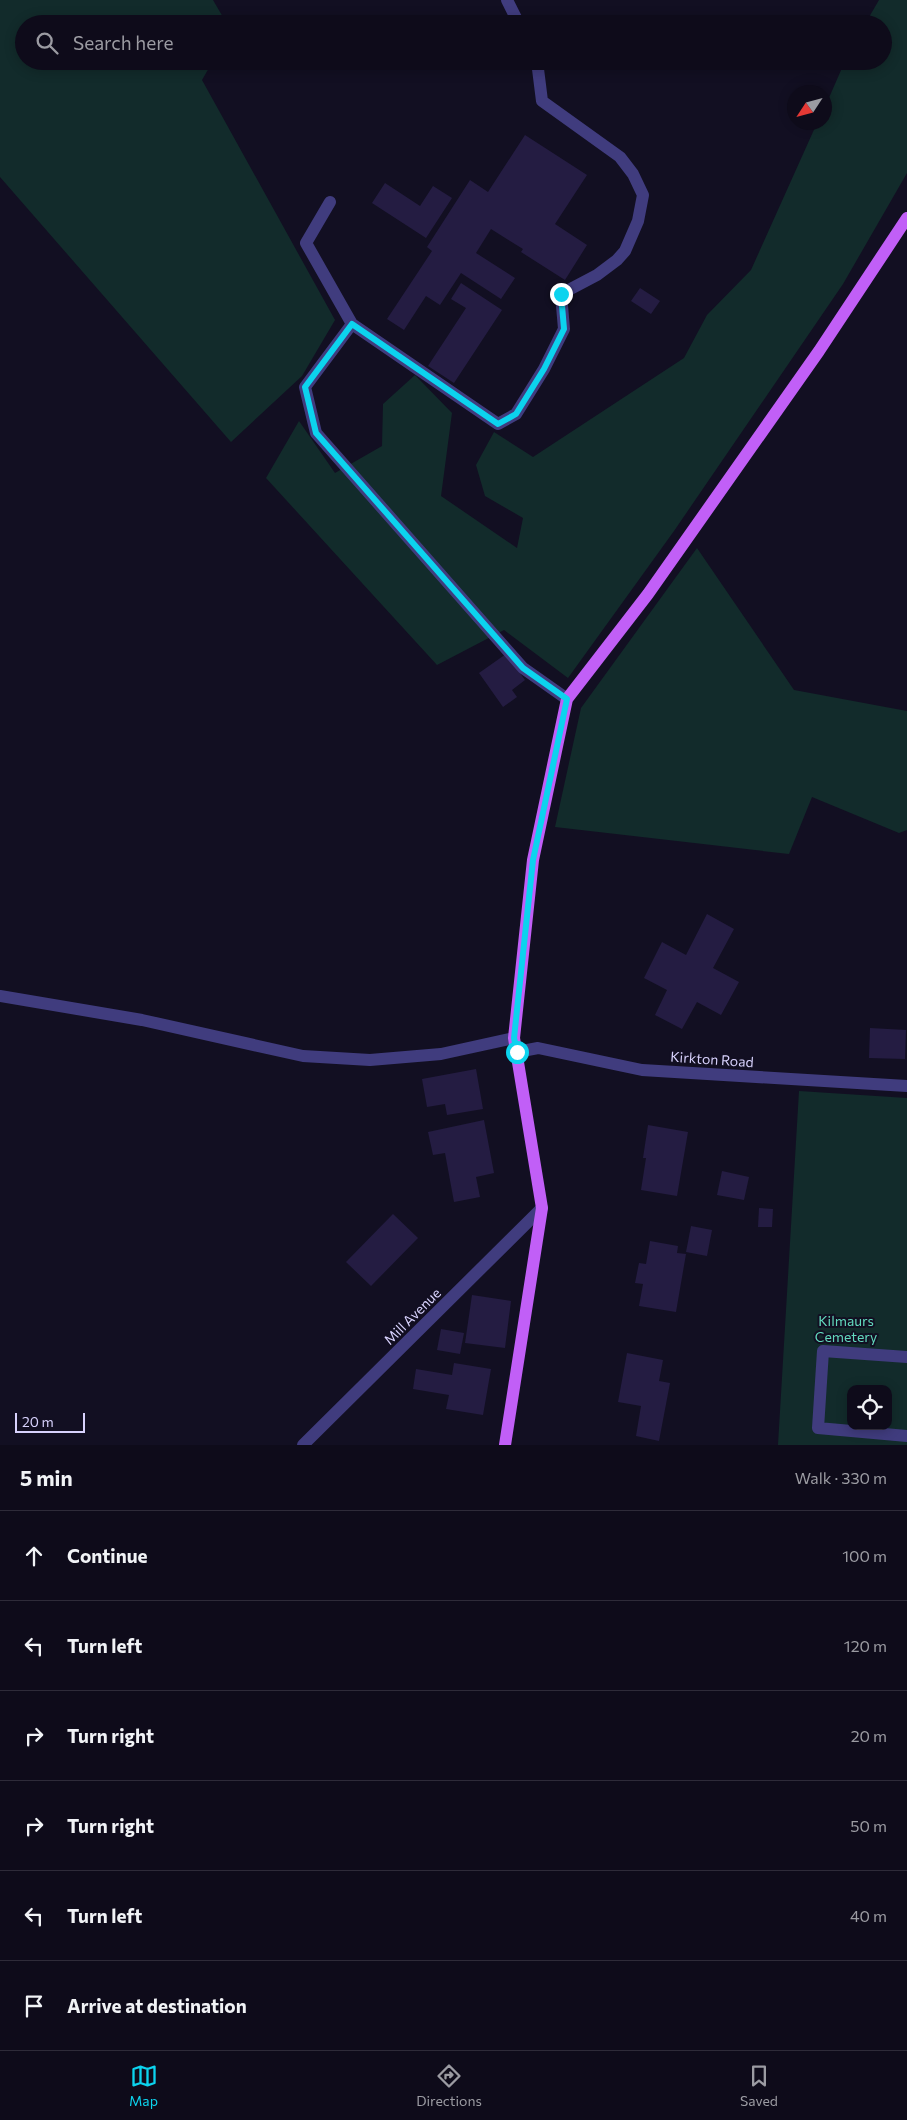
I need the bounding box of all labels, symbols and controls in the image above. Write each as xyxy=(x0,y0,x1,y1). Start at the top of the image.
search box xyxy=(15,15,892,70)
icon: search xyxy=(33,29,61,57)
text: Search here xyxy=(73,31,173,54)
north arrow xyxy=(787,85,832,130)
route end xyxy=(550,283,573,306)
route start xyxy=(506,1041,529,1064)
street label: Kirkton Road xyxy=(670,1048,754,1070)
street label: Mill Avenue xyxy=(380,1284,444,1348)
park label: Kilmaurs Cemetery xyxy=(815,1312,877,1345)
map controls xyxy=(847,1385,892,1430)
button: locate xyxy=(847,1385,892,1430)
scale bar xyxy=(15,1410,85,1433)
text: 20 m xyxy=(22,1413,54,1430)
text: 5 min xyxy=(20,1465,73,1490)
text: Walk · 330 m xyxy=(795,1468,887,1487)
icon: ahead xyxy=(20,1542,48,1570)
text: Continue xyxy=(67,1544,147,1567)
text: 100 m xyxy=(842,1546,887,1565)
icon: left xyxy=(20,1632,48,1660)
text: Turn left xyxy=(67,1634,142,1657)
text: 120 m xyxy=(844,1636,887,1655)
icon: right xyxy=(20,1722,48,1750)
text: Turn right xyxy=(67,1724,154,1747)
text: 20 m xyxy=(851,1726,887,1745)
icon: right xyxy=(20,1812,48,1840)
text: Turn right xyxy=(67,1814,154,1837)
text: 50 m xyxy=(850,1816,887,1835)
icon: left xyxy=(20,1902,48,1930)
text: Turn left xyxy=(67,1904,142,1927)
text: 40 m xyxy=(850,1906,887,1925)
icon: arrive xyxy=(20,1992,48,2020)
text: Arrive at destination xyxy=(67,1994,247,2017)
tab: Map xyxy=(129,2062,158,2109)
tab: Directions xyxy=(416,2062,482,2109)
tab: Saved xyxy=(740,2062,778,2109)

